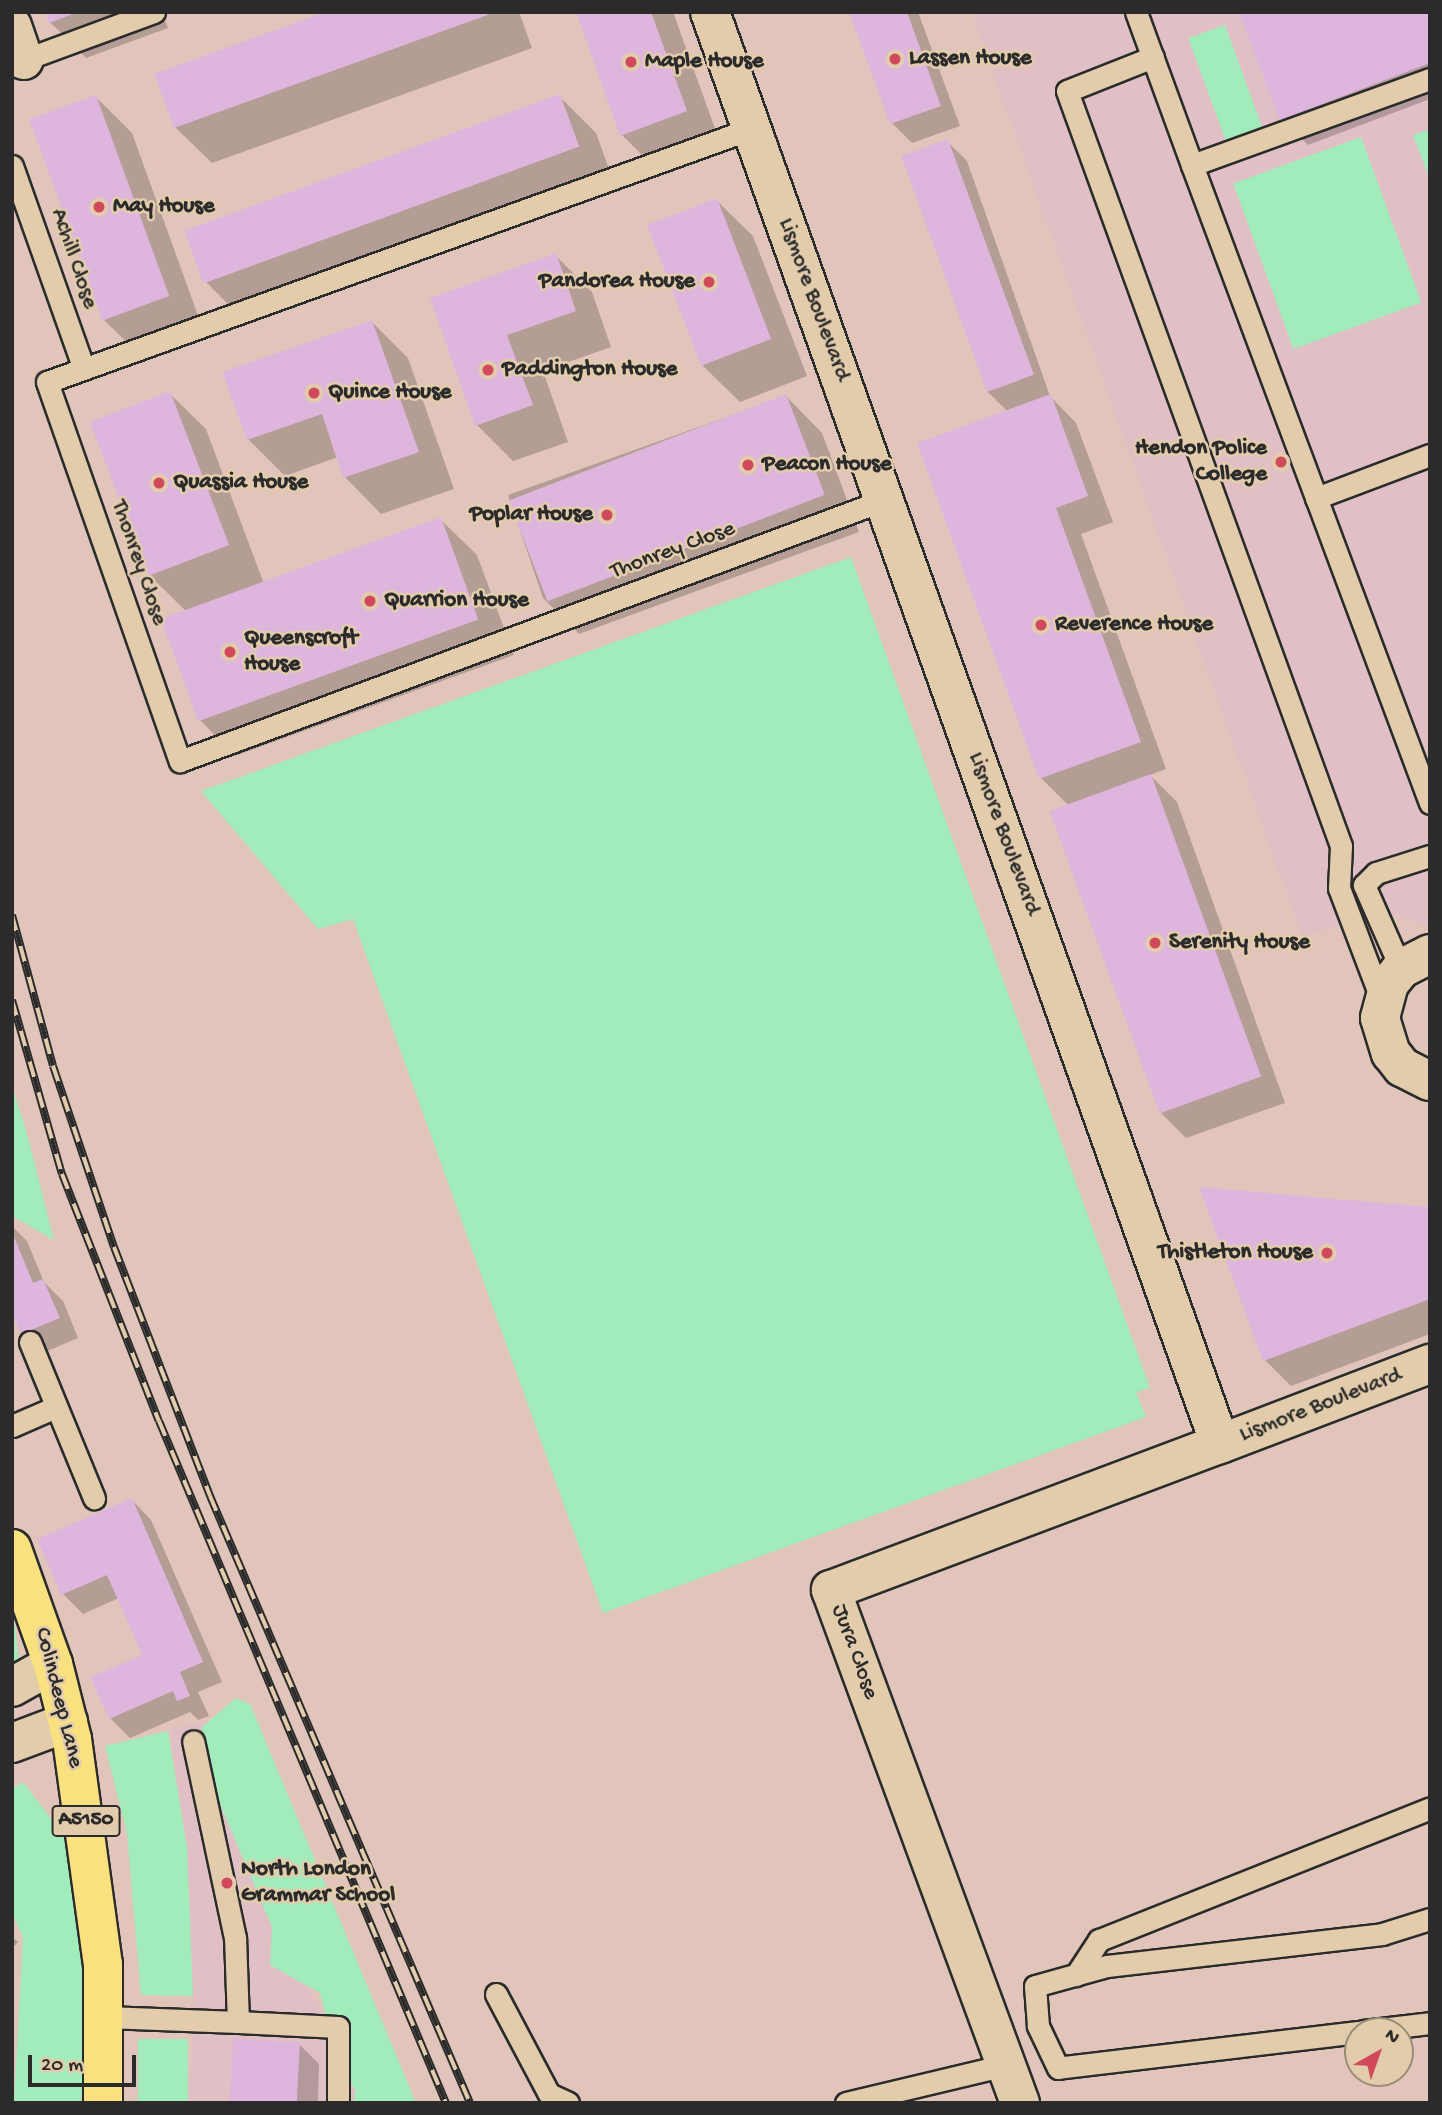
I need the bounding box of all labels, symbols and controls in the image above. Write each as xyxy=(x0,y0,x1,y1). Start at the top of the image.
place label: Lassen House xyxy=(909,45,1032,73)
place label: Maple House xyxy=(645,48,764,76)
marker: Lassen House xyxy=(887,51,903,67)
marker: Maple House xyxy=(623,54,639,70)
place label: May House xyxy=(113,193,215,221)
marker: May House xyxy=(91,199,107,215)
street label: Achill Close xyxy=(43,205,103,313)
street label: Lismore Boulevard xyxy=(771,215,855,385)
place label: Pandorea House xyxy=(539,268,695,296)
marker: Pandorea House xyxy=(701,274,717,290)
place label: Paddington House xyxy=(502,356,677,384)
marker: Paddington House xyxy=(480,362,496,378)
place label: Quince House xyxy=(328,379,451,407)
marker: Quince House xyxy=(306,385,322,401)
place label: Hendon Police College xyxy=(1135,435,1267,489)
place label: Peacon House xyxy=(762,451,892,479)
marker: Hendon Police College xyxy=(1273,454,1289,470)
marker: Peacon House xyxy=(740,457,756,473)
place label: Quassia House xyxy=(173,469,308,497)
marker: Quassia House xyxy=(151,475,167,491)
street label: Thonrey Close xyxy=(104,497,172,629)
place label: Poplar House xyxy=(469,501,593,529)
marker: Poplar House xyxy=(599,507,615,523)
street label: Thonrey Close xyxy=(607,516,739,586)
place label: Quarrion House xyxy=(384,587,529,615)
marker: Quarrion House xyxy=(362,593,378,609)
place label: Reverence House xyxy=(1055,611,1213,639)
marker: Reverence House xyxy=(1033,617,1049,633)
place label: Queenscroft House xyxy=(244,625,358,679)
marker: Queenscroft House xyxy=(222,644,238,660)
street label: Lismore Boulevard xyxy=(961,749,1045,919)
place label: Serenity House xyxy=(1169,929,1310,957)
marker: Serenity House xyxy=(1147,935,1163,951)
place label: Thistleton House xyxy=(1158,1239,1313,1267)
marker: Thistleton House xyxy=(1319,1245,1335,1261)
street label: Lismore Boulevard xyxy=(1236,1362,1406,1450)
street label: Jura Close xyxy=(824,1601,884,1703)
street label: Colindeep Lane xyxy=(27,1625,89,1771)
road number: A5150 xyxy=(51,1804,121,1839)
place label: North London Grammar School xyxy=(241,1856,395,1910)
marker: North London Grammar School xyxy=(219,1875,235,1891)
north arrow xyxy=(1344,2017,1414,2087)
text: N xyxy=(1379,2024,1404,2050)
scale bar xyxy=(32,2042,140,2086)
text: 20 m xyxy=(41,2054,83,2079)

